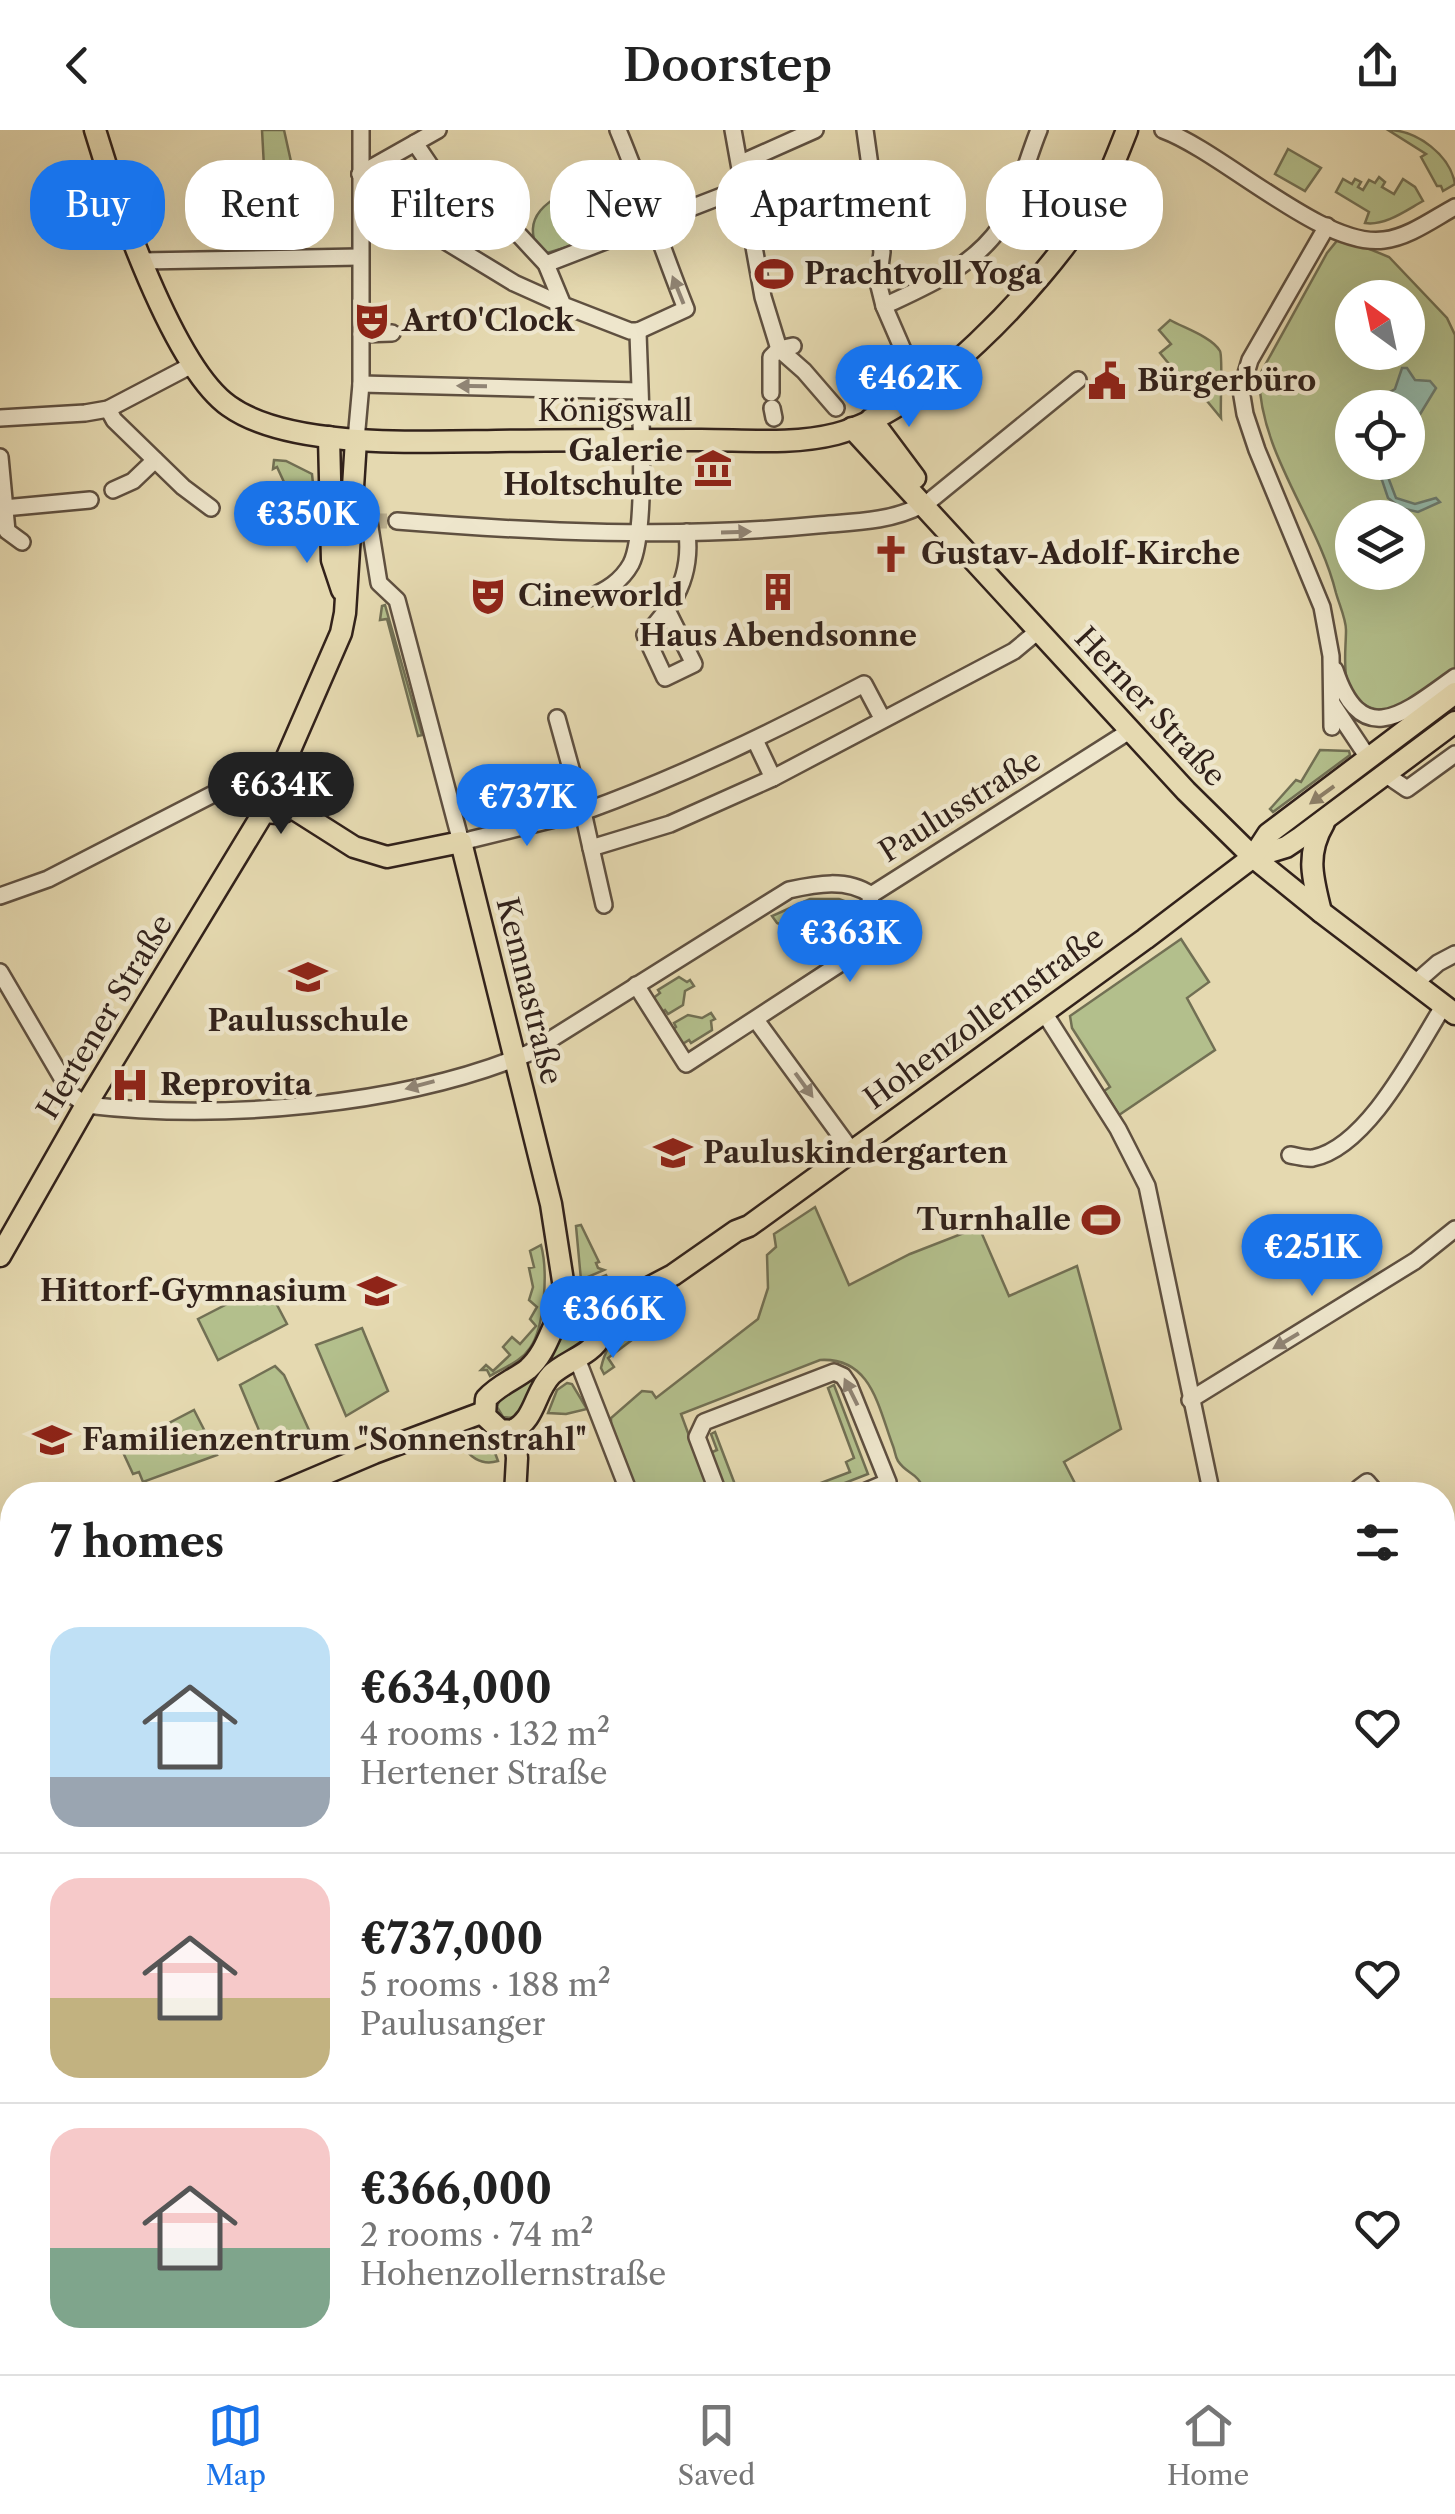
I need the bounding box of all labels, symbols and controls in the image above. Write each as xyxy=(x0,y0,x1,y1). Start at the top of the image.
text: Doorstep xyxy=(623,37,832,93)
icon: back xyxy=(50,38,105,93)
icon: share xyxy=(1350,38,1405,93)
chip: Buy xyxy=(30,160,165,250)
chip: Rent xyxy=(185,160,334,250)
chip: Filters xyxy=(354,160,530,250)
chip: New xyxy=(550,160,696,250)
chip: Apartment xyxy=(716,160,966,250)
chip: House xyxy=(986,160,1163,250)
sports icon: Prachtvoll Yoga xyxy=(753,253,795,295)
place label: Prachtvoll Yoga xyxy=(804,255,1043,292)
one-way arrow xyxy=(670,274,686,304)
north arrow xyxy=(1335,280,1425,370)
map controls xyxy=(1335,280,1425,590)
theatre icon: ArtO'Clock xyxy=(351,300,393,342)
place label: ArtO'Clock xyxy=(401,302,576,339)
pin: €462K xyxy=(839,345,979,430)
text: €462K xyxy=(858,358,960,397)
public building icon: Bürgerbüro xyxy=(1086,360,1128,402)
place label: Bürgerbüro xyxy=(1137,362,1316,399)
one-way arrow xyxy=(455,378,487,394)
button: locate xyxy=(1335,390,1425,480)
street label: Königswall xyxy=(538,392,693,429)
place label: Galerie Holtschulte xyxy=(503,432,683,503)
museum icon: Galerie Holtschulte xyxy=(692,447,734,489)
pin: €350K xyxy=(237,481,377,566)
text: €350K xyxy=(256,494,358,533)
button: layers xyxy=(1335,500,1425,590)
one-way arrow xyxy=(720,524,752,540)
church icon: Gustav-Adolf-Kirche xyxy=(870,533,912,575)
place label: Gustav-Adolf-Kirche xyxy=(921,535,1240,572)
building icon: Haus Abendsonne xyxy=(757,571,799,613)
theatre icon: Cineworld xyxy=(467,575,509,617)
place label: Cineworld xyxy=(518,577,683,614)
place label: Haus Abendsonne xyxy=(639,617,917,654)
street label: Herner Straße xyxy=(1067,619,1234,794)
street label: Paulusstraße xyxy=(872,741,1047,870)
pin: €634K xyxy=(211,752,351,837)
pin: €737K xyxy=(457,764,597,849)
text: €634K xyxy=(230,765,332,804)
text: €737K xyxy=(478,777,576,816)
one-way arrow xyxy=(1309,784,1335,804)
street label: Kemnastraße xyxy=(488,894,571,1088)
pin: €363K xyxy=(780,900,920,985)
street label: Hertener Straße xyxy=(29,908,180,1126)
text: €363K xyxy=(799,913,901,952)
street label: Hohenzollernstraße xyxy=(857,918,1111,1117)
school or university icon: Paulusschule xyxy=(287,956,329,998)
place label: Paulusschule xyxy=(208,1002,408,1039)
hospital icon: Reprovita xyxy=(109,1064,151,1106)
place label: Reprovita xyxy=(160,1066,313,1103)
one-way arrow xyxy=(793,1072,813,1098)
one-way arrow xyxy=(404,1078,435,1094)
school or university icon: Pauluskindergarten xyxy=(652,1132,694,1174)
place label: Pauluskindergarten xyxy=(703,1134,1008,1171)
sports icon: Turnhalle xyxy=(1080,1199,1122,1241)
place label: Turnhalle xyxy=(917,1201,1071,1238)
pin: €251K xyxy=(1242,1214,1382,1299)
text: €251K xyxy=(1264,1227,1360,1266)
school or university icon: Hittorf-Gymnasium xyxy=(356,1270,398,1312)
place label: Hittorf-Gymnasium xyxy=(40,1272,347,1309)
pin: €366K xyxy=(543,1276,683,1361)
text: €366K xyxy=(562,1289,664,1328)
one-way arrow xyxy=(1273,1331,1300,1350)
one-way arrow xyxy=(842,1378,859,1407)
school or university icon: Familienzentrum "Sonnenstrahl" xyxy=(31,1419,73,1461)
place label: Familienzentrum "Sonnenstrahl" xyxy=(82,1421,587,1458)
icon: filters xyxy=(1350,1515,1405,1570)
text: 7 homes xyxy=(50,1516,224,1568)
text: €634,000 xyxy=(360,1662,552,1714)
icon: home xyxy=(130,1667,250,1787)
icon: heart xyxy=(1350,1700,1405,1755)
text: 4 rooms · 132 m² xyxy=(360,1714,610,1753)
text: Hertener Straße xyxy=(360,1753,608,1792)
text: €737,000 xyxy=(360,1913,543,1965)
icon: home xyxy=(130,1918,250,2038)
icon: heart xyxy=(1350,1951,1405,2006)
text: 5 rooms · 188 m² xyxy=(360,1965,611,2004)
text: Paulusanger xyxy=(360,2004,545,2043)
text: €366,000 xyxy=(360,2163,552,2215)
icon: home xyxy=(130,2168,250,2288)
icon: heart xyxy=(1350,2201,1405,2256)
text: 2 rooms · 74 m² xyxy=(360,2215,594,2254)
text: Hohenzollernstraße xyxy=(360,2254,666,2293)
tab: Map xyxy=(206,2398,266,2492)
tab: Saved xyxy=(678,2398,755,2492)
tab: Home xyxy=(1167,2398,1249,2492)

